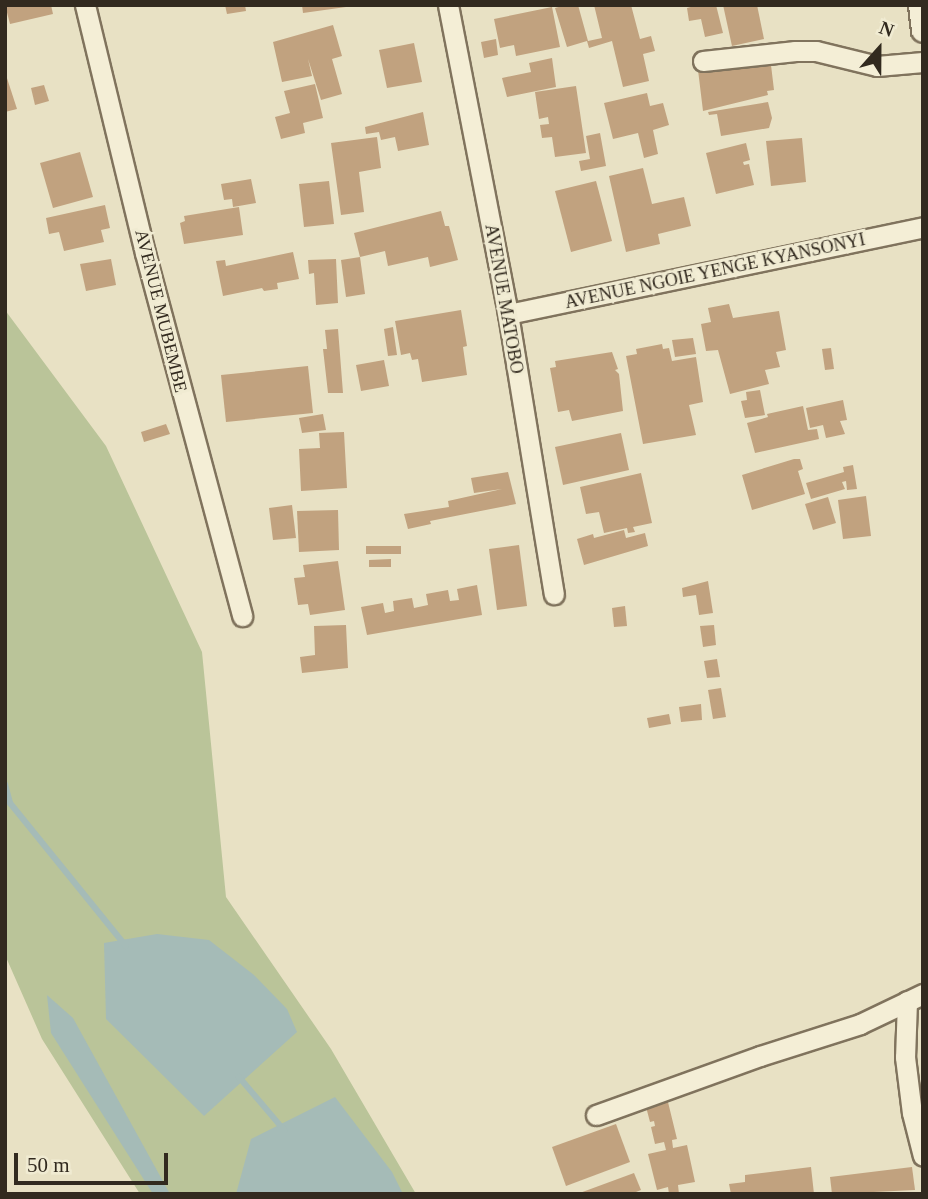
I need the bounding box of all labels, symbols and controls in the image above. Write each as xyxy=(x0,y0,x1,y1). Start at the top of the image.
north arrow xyxy=(844,14,914,84)
text: N xyxy=(877,17,897,41)
street label: AVENUE MATOBO xyxy=(480,222,528,376)
street label: AVENUE MUBEMBE xyxy=(130,227,192,395)
street label: AVENUE NGOIE YENGE KYANSONYI xyxy=(563,229,867,313)
scale bar xyxy=(18,1140,172,1184)
text: 50 m xyxy=(27,1153,70,1177)

